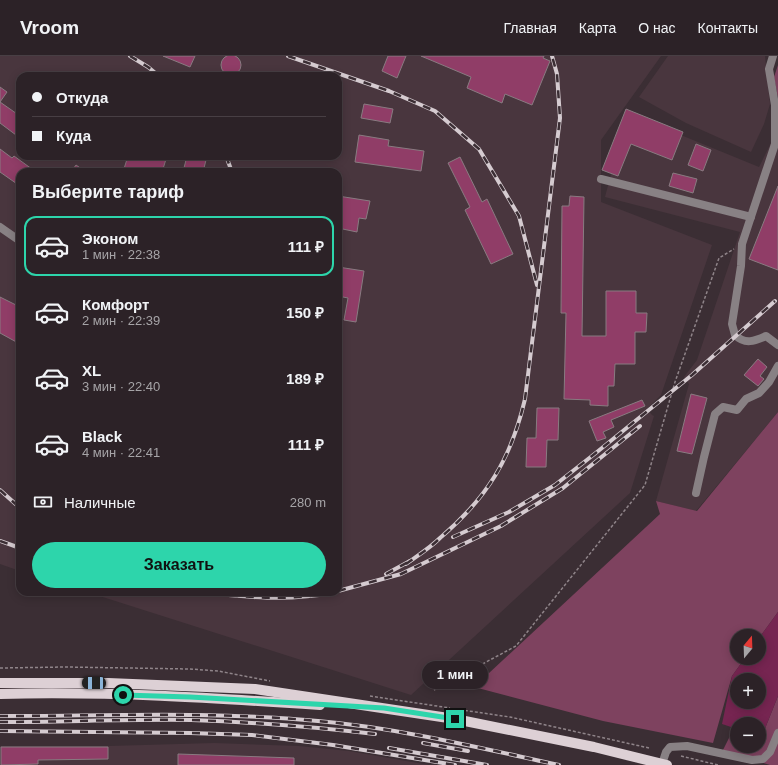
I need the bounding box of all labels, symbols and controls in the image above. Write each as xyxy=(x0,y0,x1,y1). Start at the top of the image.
text: Vroom xyxy=(20,17,79,38)
text: Главная xyxy=(503,20,557,36)
text: Карта xyxy=(579,20,616,36)
text: О нас xyxy=(638,20,676,36)
text: Контакты xyxy=(698,20,758,36)
text: Откуда xyxy=(56,89,108,106)
text: Куда xyxy=(56,127,91,144)
text: Выберите тариф xyxy=(32,182,184,202)
icon: car xyxy=(34,228,70,264)
text: Эконом xyxy=(82,230,138,247)
text: 111 ₽ xyxy=(288,238,324,255)
text: 1 мин · 22:38 xyxy=(82,247,160,262)
icon: car xyxy=(34,294,70,330)
text: Комфорт xyxy=(82,296,149,313)
text: 150 ₽ xyxy=(286,304,324,321)
text: 2 мин · 22:39 xyxy=(82,313,160,328)
icon: car xyxy=(34,360,70,396)
text: XL xyxy=(82,362,101,379)
text: 189 ₽ xyxy=(286,370,324,387)
text: 3 мин · 22:40 xyxy=(82,379,160,394)
icon: car xyxy=(34,426,70,462)
text: Black xyxy=(82,428,122,445)
text: 111 ₽ xyxy=(288,436,324,453)
text: 4 мин · 22:41 xyxy=(82,445,160,460)
icon: cash xyxy=(32,491,54,513)
text: Наличные xyxy=(64,494,136,511)
text: 280 m xyxy=(290,495,326,510)
button: Заказать xyxy=(32,542,326,588)
north arrow xyxy=(730,629,766,665)
map controls xyxy=(730,629,766,753)
callout: 1 мин xyxy=(422,661,488,689)
text: 1 мин xyxy=(437,667,473,682)
button: + xyxy=(730,673,766,709)
car xyxy=(82,677,106,689)
route start xyxy=(114,686,132,704)
route end xyxy=(446,710,464,728)
button: − xyxy=(730,717,766,753)

